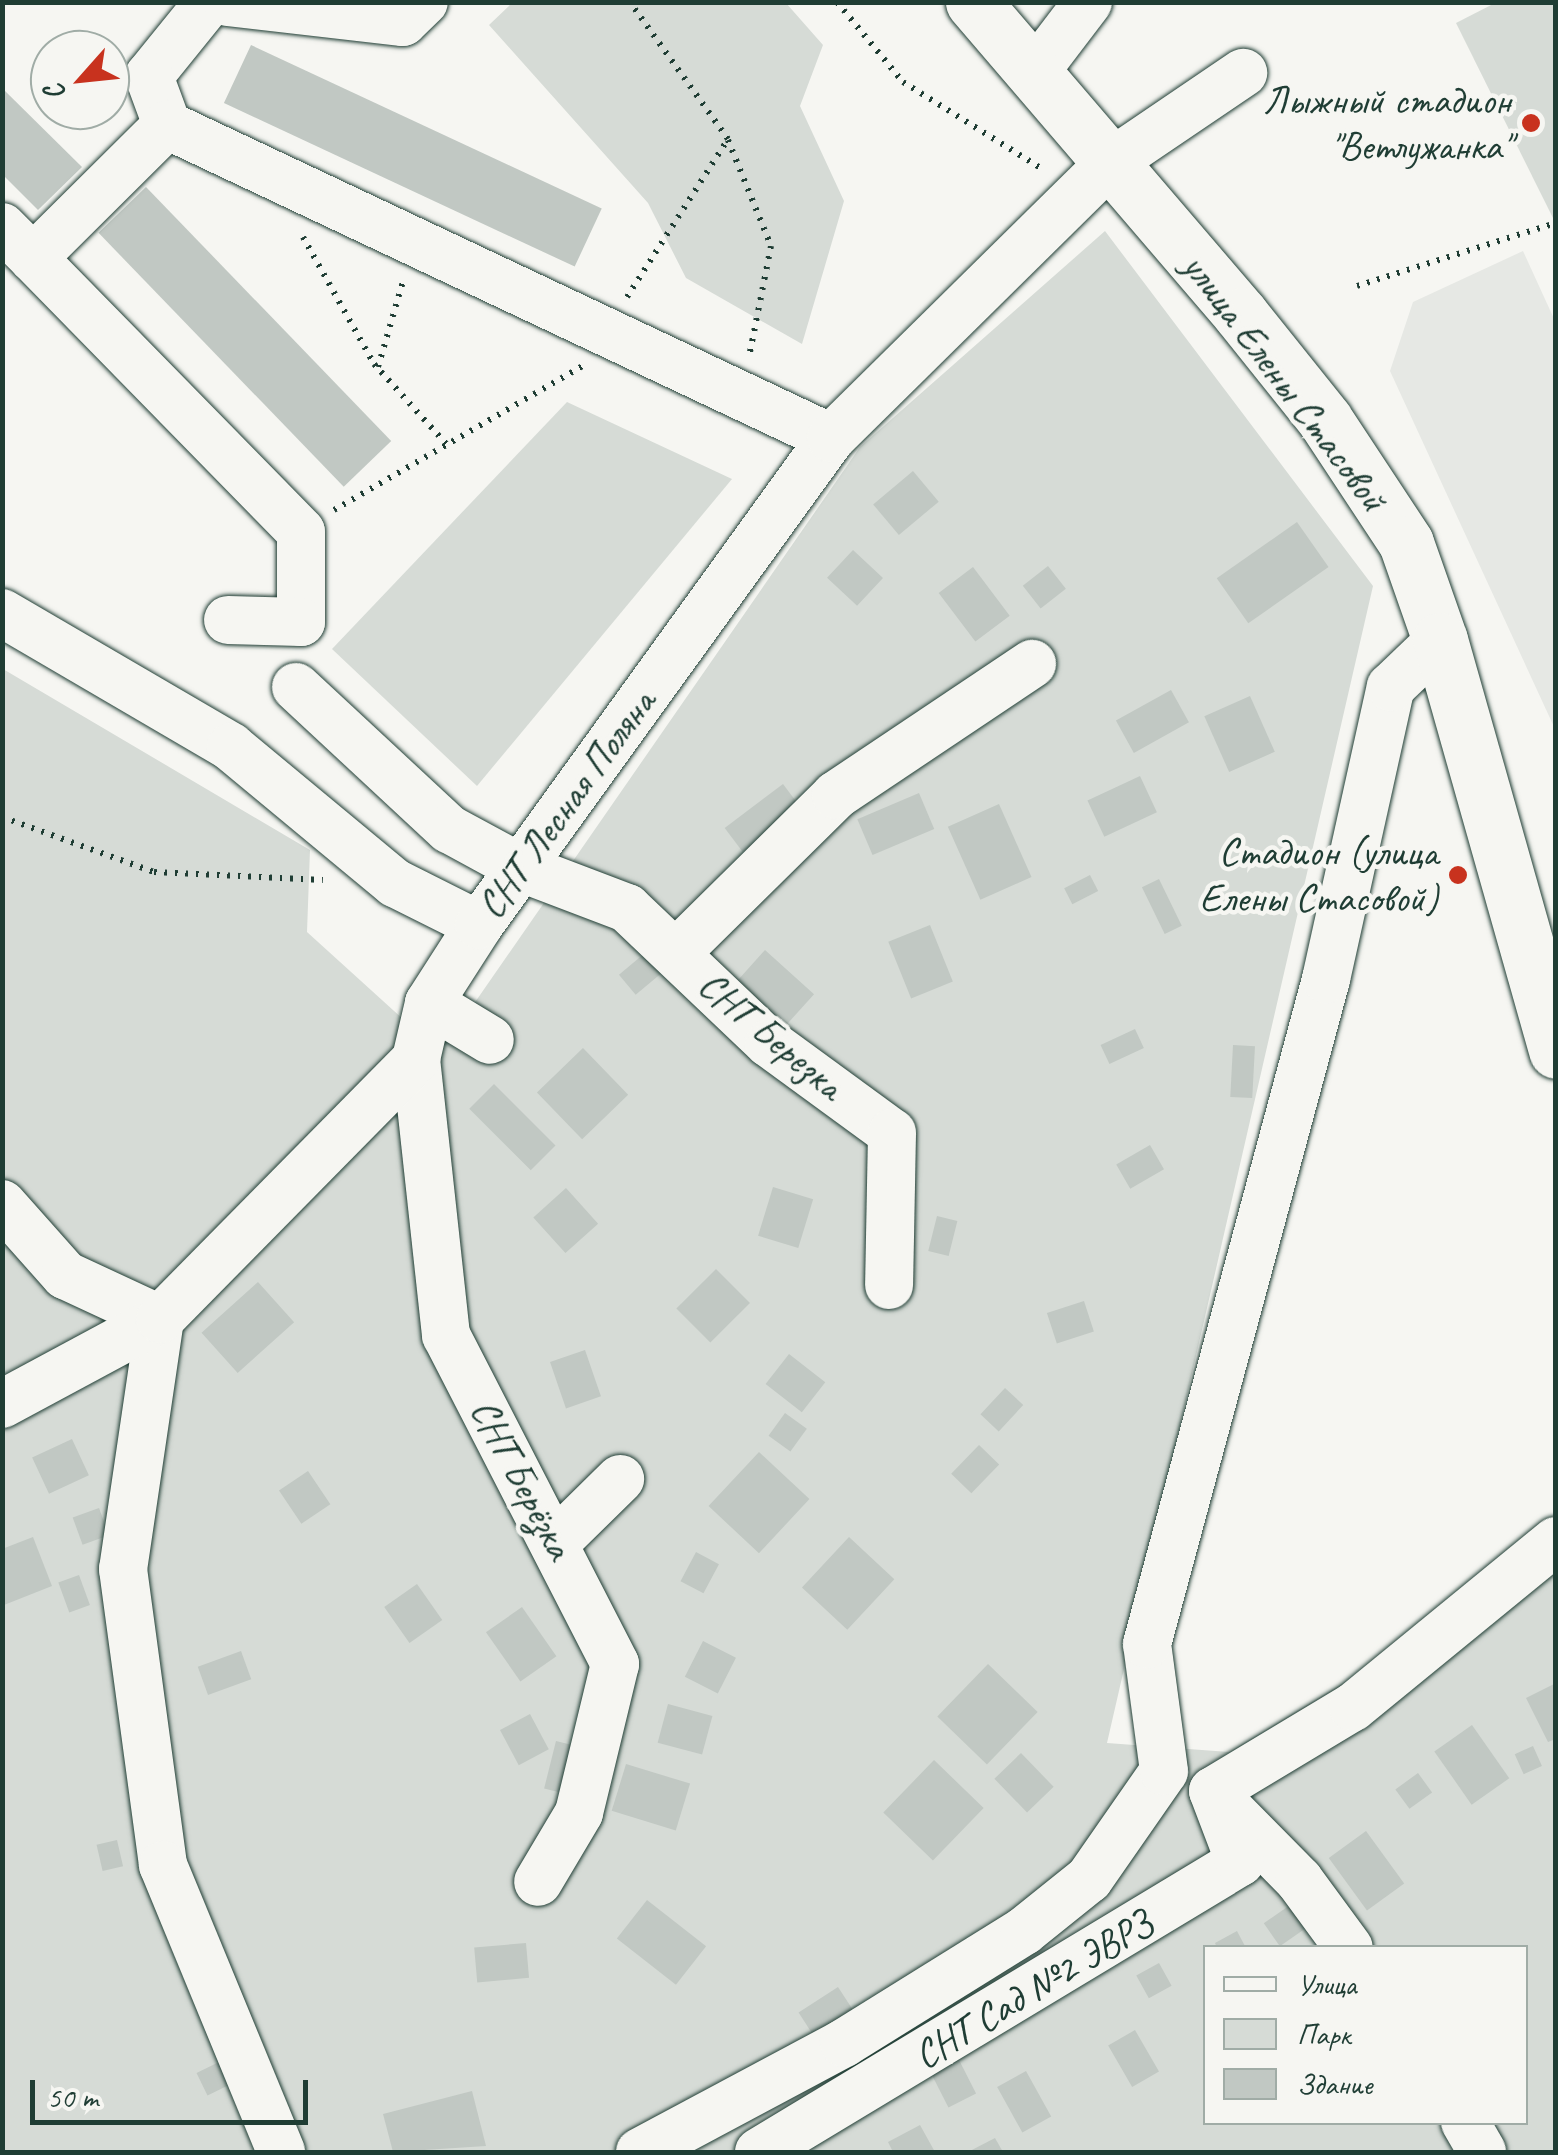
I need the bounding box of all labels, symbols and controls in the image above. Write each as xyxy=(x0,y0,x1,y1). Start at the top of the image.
north arrow xyxy=(30,30,130,130)
place label: Лыжный стадион "Ветлужанка" xyxy=(1263,76,1511,170)
text: С xyxy=(36,79,73,107)
marker: Лыжный стадион "Ветлужанка" xyxy=(1520,112,1542,134)
street label: улица Елены Стасовой xyxy=(1172,243,1398,521)
street label: СНТ Лесная Поляна xyxy=(467,680,665,928)
place label: Стадион (улица Елены Стасовой) xyxy=(1199,828,1438,922)
marker: Стадион (улица Елены Стасовой) xyxy=(1447,864,1469,886)
street label: СНТ Березка xyxy=(689,960,853,1110)
street label: СНТ Берёзка xyxy=(460,1391,584,1567)
street label: СНТ Сад №2 ЭВРЗ xyxy=(905,1899,1161,2079)
legend xyxy=(1203,1945,1528,2125)
text: Улица xyxy=(1297,1965,1356,2003)
text: Парк xyxy=(1297,2015,1351,2053)
scale bar xyxy=(35,2060,312,2122)
text: Здание xyxy=(1297,2065,1372,2103)
text: 50 m xyxy=(47,2078,98,2116)

